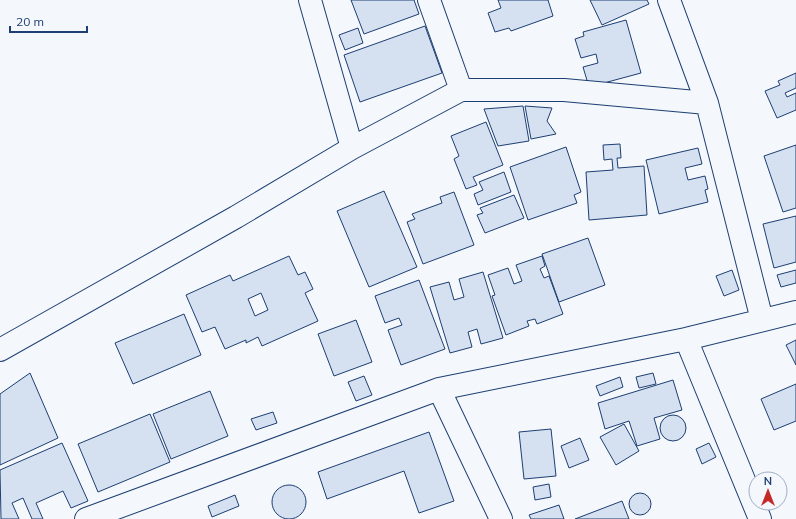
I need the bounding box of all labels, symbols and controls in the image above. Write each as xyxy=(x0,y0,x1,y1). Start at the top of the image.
scale bar xyxy=(10,8,87,34)
text: 20 m xyxy=(16,14,44,29)
north arrow xyxy=(748,471,788,511)
text: N xyxy=(764,474,772,488)

